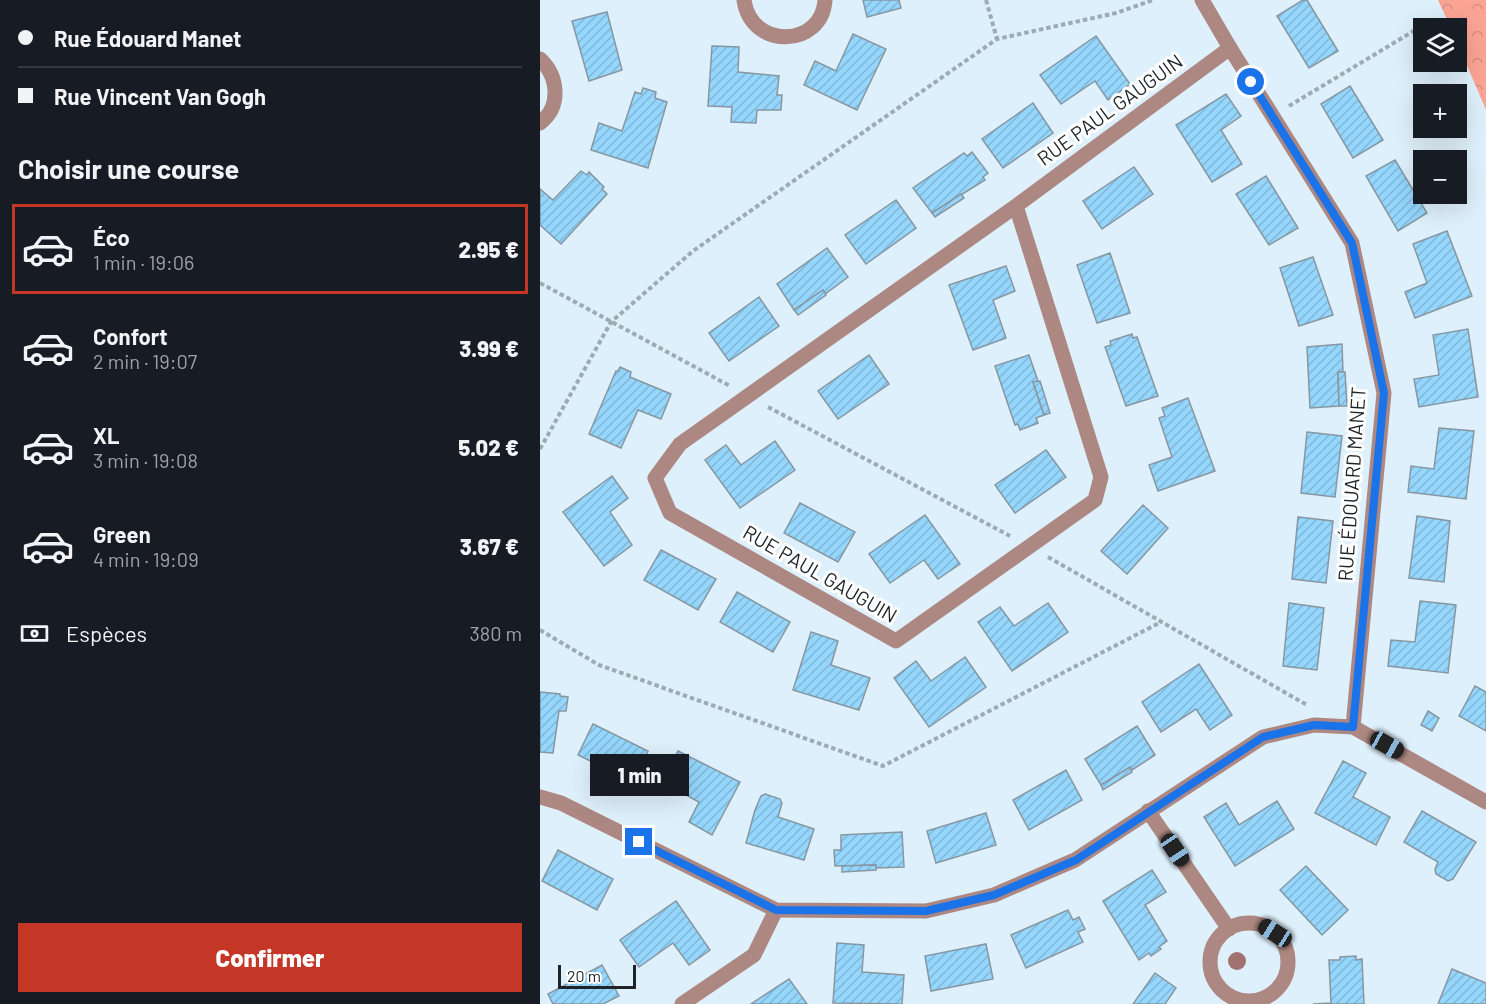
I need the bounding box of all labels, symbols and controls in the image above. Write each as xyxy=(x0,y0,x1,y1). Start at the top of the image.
map controls xyxy=(1413,18,1467,204)
button: layers xyxy=(1413,18,1467,72)
text: Rue Édouard Manet xyxy=(54,25,242,51)
street label: RUE PAUL GAUGUIN xyxy=(1032,48,1187,170)
route start xyxy=(1237,68,1264,95)
text: Rue Vincent Van Gogh xyxy=(54,83,266,109)
button: + xyxy=(1413,84,1467,138)
button: − xyxy=(1413,150,1467,204)
text: Choisir une course xyxy=(18,152,239,184)
icon: car xyxy=(21,222,75,276)
text: Éco xyxy=(93,224,130,250)
text: 2.95 € xyxy=(458,236,519,262)
text: 1 min · 19:06 xyxy=(93,250,194,274)
icon: car xyxy=(21,321,75,375)
text: Confort xyxy=(93,323,168,349)
text: 3.99 € xyxy=(459,335,519,361)
text: 2 min · 19:07 xyxy=(93,349,197,373)
street label: RUE ÉDOUARD MANET xyxy=(1332,386,1370,582)
icon: car xyxy=(21,420,75,474)
text: XL xyxy=(93,422,119,448)
text: 5.02 € xyxy=(458,434,519,460)
text: 3 min · 19:08 xyxy=(93,448,198,472)
icon: car xyxy=(21,519,75,573)
street label: RUE PAUL GAUGUIN xyxy=(739,519,902,627)
text: Green xyxy=(93,521,151,547)
text: 3.67 € xyxy=(460,533,519,559)
text: 4 min · 19:09 xyxy=(93,547,199,571)
icon: cash xyxy=(18,617,51,650)
text: Espèces xyxy=(66,620,147,646)
text: 380 m xyxy=(469,621,522,645)
car xyxy=(1367,728,1407,762)
callout: 1 min xyxy=(590,755,688,797)
text: 1 min xyxy=(618,763,661,787)
route end xyxy=(625,828,652,855)
car xyxy=(1157,830,1193,870)
car xyxy=(1255,916,1295,950)
button: Confirmer xyxy=(18,923,522,992)
scale bar xyxy=(558,962,636,990)
text: 20 m xyxy=(567,966,601,985)

